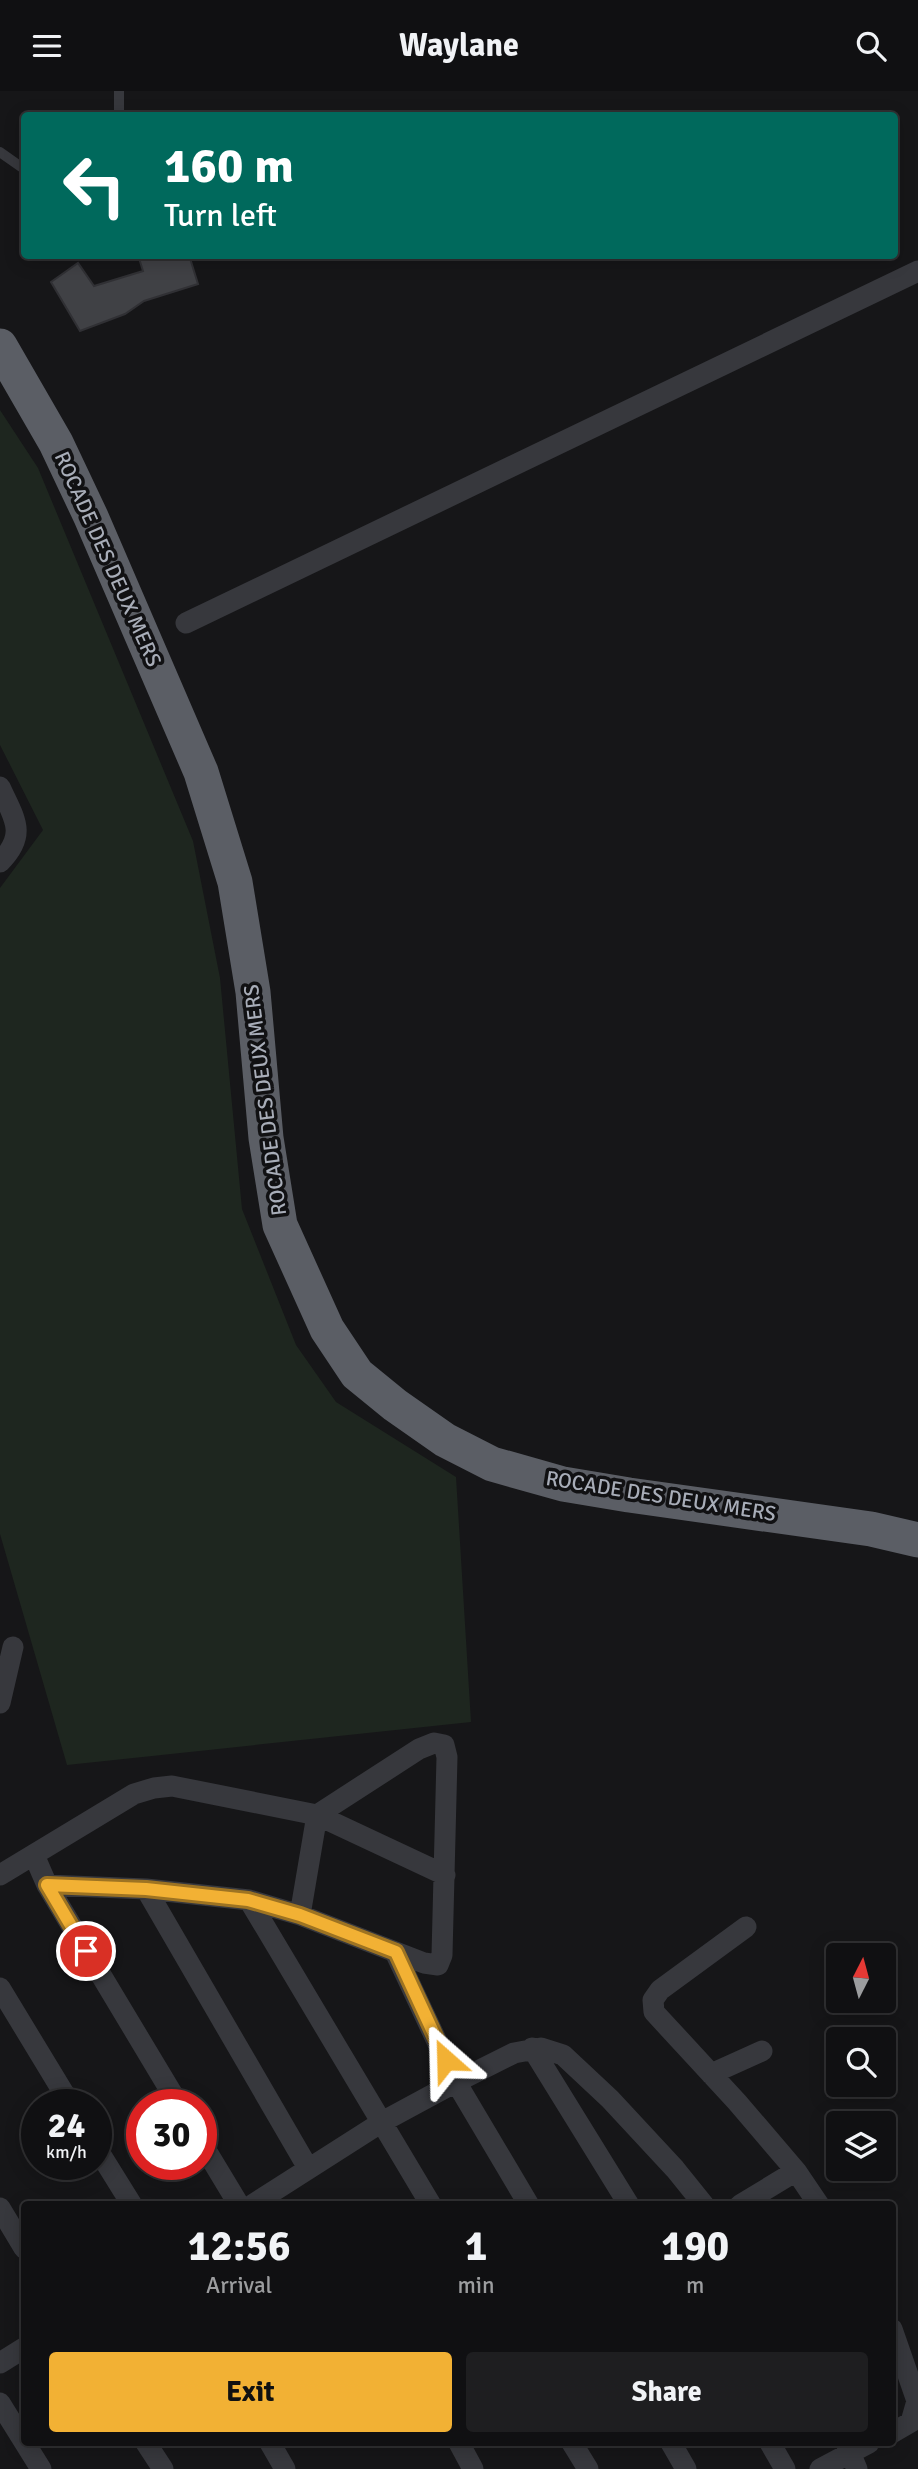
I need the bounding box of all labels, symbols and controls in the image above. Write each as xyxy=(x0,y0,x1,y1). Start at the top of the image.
text: Waylane xyxy=(399,26,519,65)
icon: menu xyxy=(28,27,66,65)
icon: search xyxy=(852,27,890,65)
text: 160 m xyxy=(164,136,294,196)
icon: left xyxy=(49,140,140,231)
text: Turn left xyxy=(164,196,277,235)
street label: ROCADE DES DEUX MERS xyxy=(49,447,167,671)
street label: ROCADE DES DEUX MERS xyxy=(238,983,292,1217)
street label: ROCADE DES DEUX MERS xyxy=(544,1465,778,1527)
pin xyxy=(56,1921,116,1981)
icon: arrive xyxy=(67,1932,105,1970)
north arrow xyxy=(826,1943,896,2013)
map controls xyxy=(826,1943,896,2181)
position arrow xyxy=(409,2023,483,2097)
button: search xyxy=(826,2027,896,2097)
speed limit sign: 30 xyxy=(126,2089,217,2180)
text: 24 xyxy=(48,2104,85,2147)
button: layers xyxy=(826,2111,896,2181)
text: km/h xyxy=(46,2141,87,2163)
text: 12:56 xyxy=(188,2221,291,2272)
text: 1 xyxy=(465,2221,487,2272)
text: 190 xyxy=(661,2221,729,2272)
text: Arrival xyxy=(206,2271,272,2300)
text: min xyxy=(457,2271,495,2300)
text: m xyxy=(686,2271,704,2300)
button: Exit xyxy=(49,2352,452,2432)
button: Share xyxy=(466,2352,868,2432)

